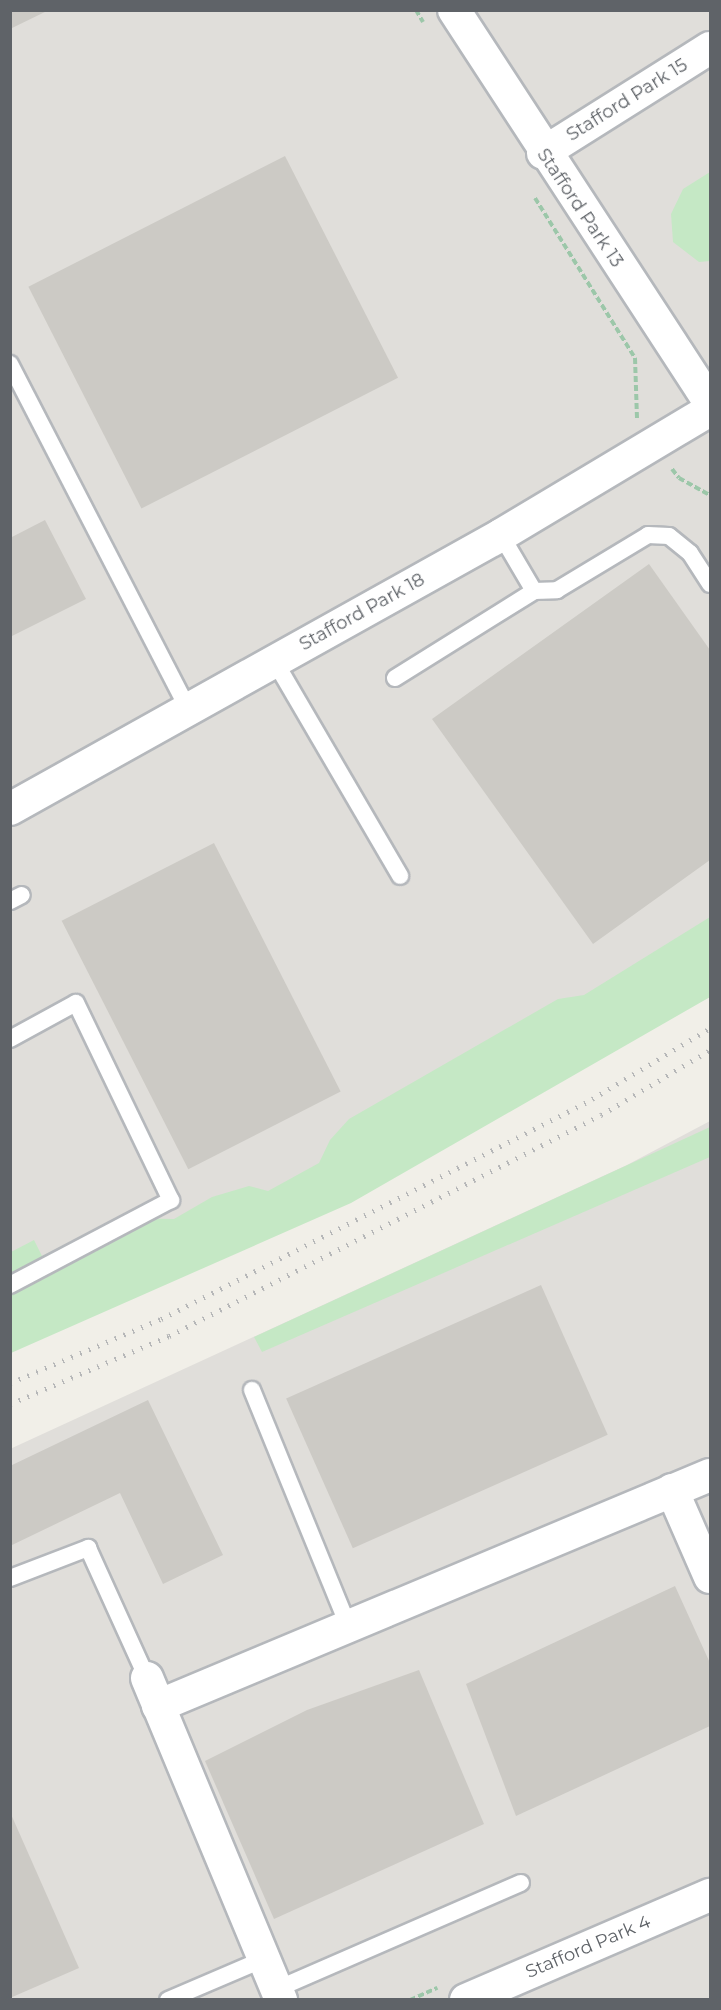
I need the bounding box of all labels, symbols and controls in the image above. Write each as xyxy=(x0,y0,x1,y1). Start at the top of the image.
street label: Stafford Park 15 xyxy=(563,54,691,146)
street label: Stafford Park 13 xyxy=(532,145,628,271)
street label: Stafford Park 18 xyxy=(296,569,428,655)
street label: Stafford Park 4 xyxy=(522,1911,654,1983)

